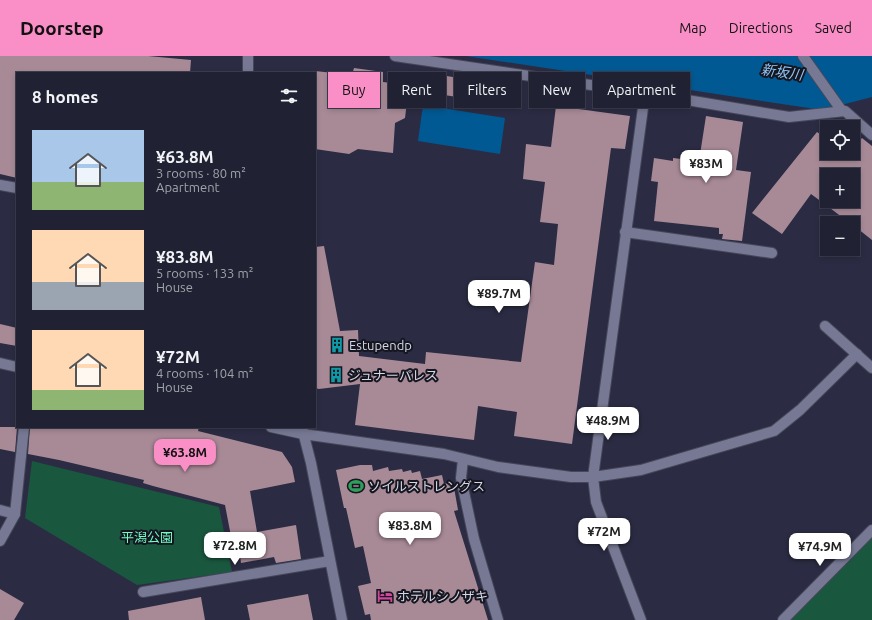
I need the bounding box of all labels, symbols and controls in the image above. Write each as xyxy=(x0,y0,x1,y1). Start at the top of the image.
text: Doorstep xyxy=(20,17,104,39)
text: Map xyxy=(679,20,707,36)
text: Directions xyxy=(729,20,793,36)
text: Saved xyxy=(815,20,852,36)
water label: 新坂川 xyxy=(760,61,806,83)
chip: Buy xyxy=(328,72,380,108)
chip: Rent xyxy=(388,72,446,108)
chip: Filters xyxy=(454,72,521,108)
chip: New xyxy=(529,72,585,108)
chip: Apartment xyxy=(593,72,690,108)
icon: filters xyxy=(278,85,300,107)
text: 8 homes xyxy=(32,87,98,106)
map controls xyxy=(820,120,860,256)
button: locate xyxy=(820,120,860,160)
icon: home xyxy=(64,146,112,194)
text: ¥63.8M xyxy=(156,147,214,166)
pin: ¥83M xyxy=(682,150,730,184)
text: ¥83M xyxy=(689,156,723,170)
text: 3 rooms · 80 m² xyxy=(156,166,246,180)
button: + xyxy=(820,168,860,208)
text: Apartment xyxy=(156,180,220,194)
button: − xyxy=(820,216,860,256)
icon: home xyxy=(64,246,112,294)
text: ¥83.8M xyxy=(156,247,214,266)
text: 5 rooms · 133 m² xyxy=(156,266,253,280)
text: House xyxy=(156,280,193,294)
pin: ¥89.7M xyxy=(466,280,532,314)
text: ¥89.7M xyxy=(477,286,521,300)
building icon: Estupendp xyxy=(328,336,346,354)
place label: Estupendp xyxy=(349,338,412,352)
icon: home xyxy=(64,346,112,394)
text: ¥72M xyxy=(156,347,200,366)
text: 4 rooms · 104 m² xyxy=(156,366,253,380)
building icon: ジュナーパレス xyxy=(327,366,345,384)
place label: ジュナーパレス xyxy=(348,368,438,382)
text: House xyxy=(156,380,193,394)
pin: ¥48.9M xyxy=(575,407,641,441)
text: ¥48.9M xyxy=(586,413,630,427)
pin: ¥63.8M xyxy=(152,439,218,473)
text: ¥63.8M xyxy=(163,445,207,459)
sports icon: ソイルストレングス xyxy=(347,477,365,495)
place label: ソイルストレングス xyxy=(368,479,485,493)
pin: ¥83.8M xyxy=(377,512,443,546)
text: ¥83.8M xyxy=(388,518,432,532)
pin: ¥72M xyxy=(580,518,628,552)
text: ¥72M xyxy=(587,524,621,538)
park label: 平潟公園 xyxy=(121,530,173,544)
pin: ¥72.8M xyxy=(202,532,268,566)
pin: ¥74.9M xyxy=(787,533,853,567)
text: ¥72.8M xyxy=(213,538,257,552)
text: ¥74.9M xyxy=(798,539,842,553)
hotel icon: ホテルシノザキ xyxy=(376,587,394,605)
place label: ホテルシノザキ xyxy=(397,589,488,603)

